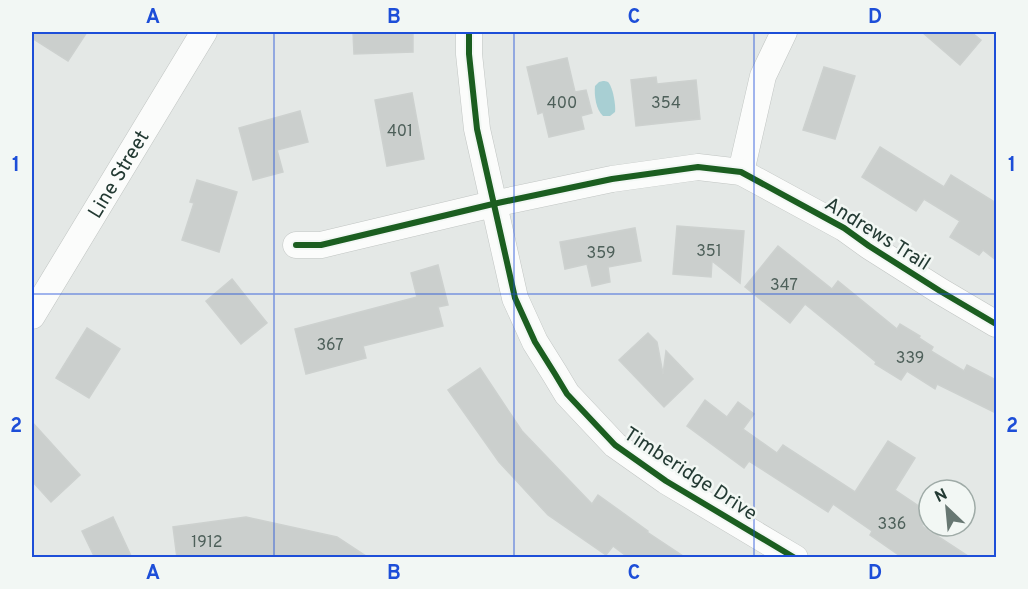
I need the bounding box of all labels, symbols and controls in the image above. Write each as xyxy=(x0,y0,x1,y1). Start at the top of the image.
text: A xyxy=(146,5,160,31)
text: B xyxy=(387,5,401,31)
text: C xyxy=(628,5,640,31)
text: D xyxy=(868,5,882,31)
house number: 400 xyxy=(547,94,577,114)
house number: 354 xyxy=(651,94,681,114)
house number: 401 xyxy=(387,122,413,142)
street label: Line Street xyxy=(83,126,156,224)
text: 1 xyxy=(12,153,20,179)
text: 1 xyxy=(1008,153,1016,179)
street label: Andrews Trail xyxy=(819,192,935,277)
house number: 351 xyxy=(696,242,722,262)
house number: 359 xyxy=(587,244,615,264)
house number: 347 xyxy=(770,276,798,296)
house number: 367 xyxy=(316,336,344,356)
house number: 339 xyxy=(896,349,924,369)
text: 2 xyxy=(10,414,22,440)
text: 2 xyxy=(1006,414,1018,440)
street label: Timberidge Drive xyxy=(618,422,762,528)
north arrow xyxy=(917,478,977,538)
text: N xyxy=(932,485,951,508)
house number: 336 xyxy=(878,515,906,535)
house number: 1912 xyxy=(191,533,223,553)
text: A xyxy=(146,561,160,587)
text: B xyxy=(387,561,401,587)
text: C xyxy=(628,561,640,587)
text: D xyxy=(868,561,882,587)

